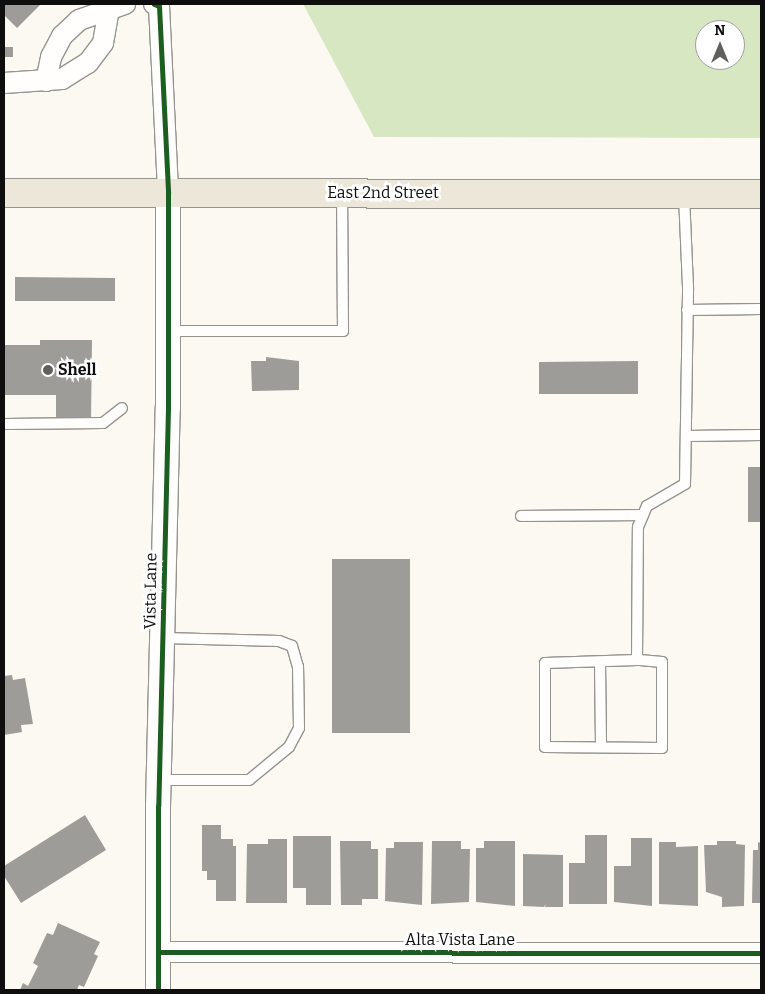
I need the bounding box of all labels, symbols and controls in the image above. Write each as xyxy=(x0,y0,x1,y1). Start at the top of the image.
north arrow xyxy=(695,20,745,70)
text: N xyxy=(715,22,725,39)
street label: East 2nd Street xyxy=(327,183,439,203)
place label: Shell xyxy=(58,360,96,380)
marker: Shell xyxy=(42,364,54,376)
street label: Vista Lane xyxy=(141,553,161,629)
street label: Alta Vista Lane xyxy=(405,930,515,950)

